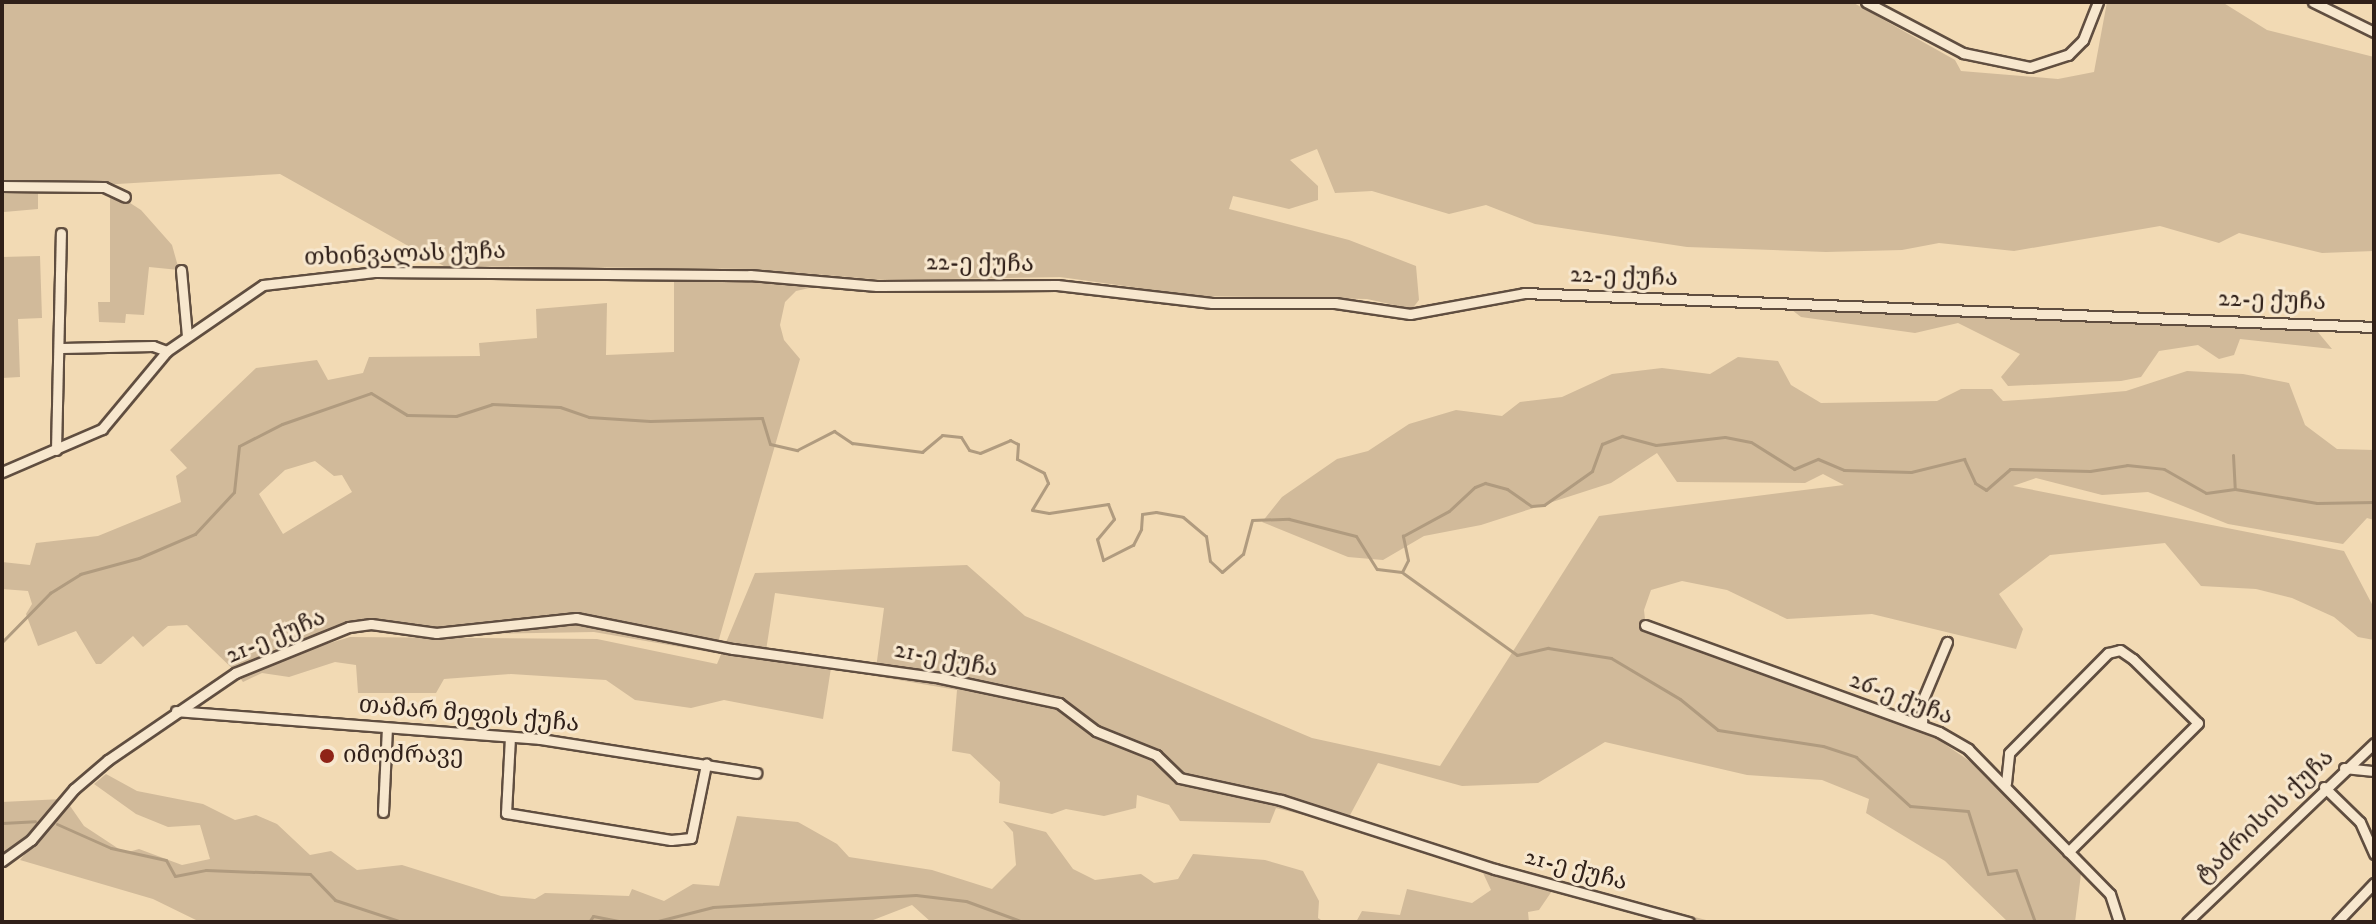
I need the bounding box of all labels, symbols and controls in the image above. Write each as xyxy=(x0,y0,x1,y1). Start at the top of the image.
street label: თხინვალას ქუჩა xyxy=(304,237,506,273)
street label: 22-ე ქუჩა xyxy=(926,249,1034,279)
street label: 22-ე ქუჩა xyxy=(1570,261,1678,293)
street label: 22-ე ქუჩა xyxy=(2218,285,2326,317)
street label: 21-ე ქუჩა xyxy=(222,603,330,671)
street label: 21-ე ქუჩა xyxy=(892,636,1000,684)
street label: 26-ე ქუჩა xyxy=(1845,666,1957,732)
street label: თამარ მეფის ქუჩა xyxy=(358,691,580,739)
place label: იმოძრავე xyxy=(343,742,464,770)
street label: ტაძრისის ქუჩა xyxy=(2190,744,2340,890)
marker: იმოძრავე xyxy=(318,747,336,765)
street label: 21-ე ქუჩა xyxy=(1522,843,1630,897)

